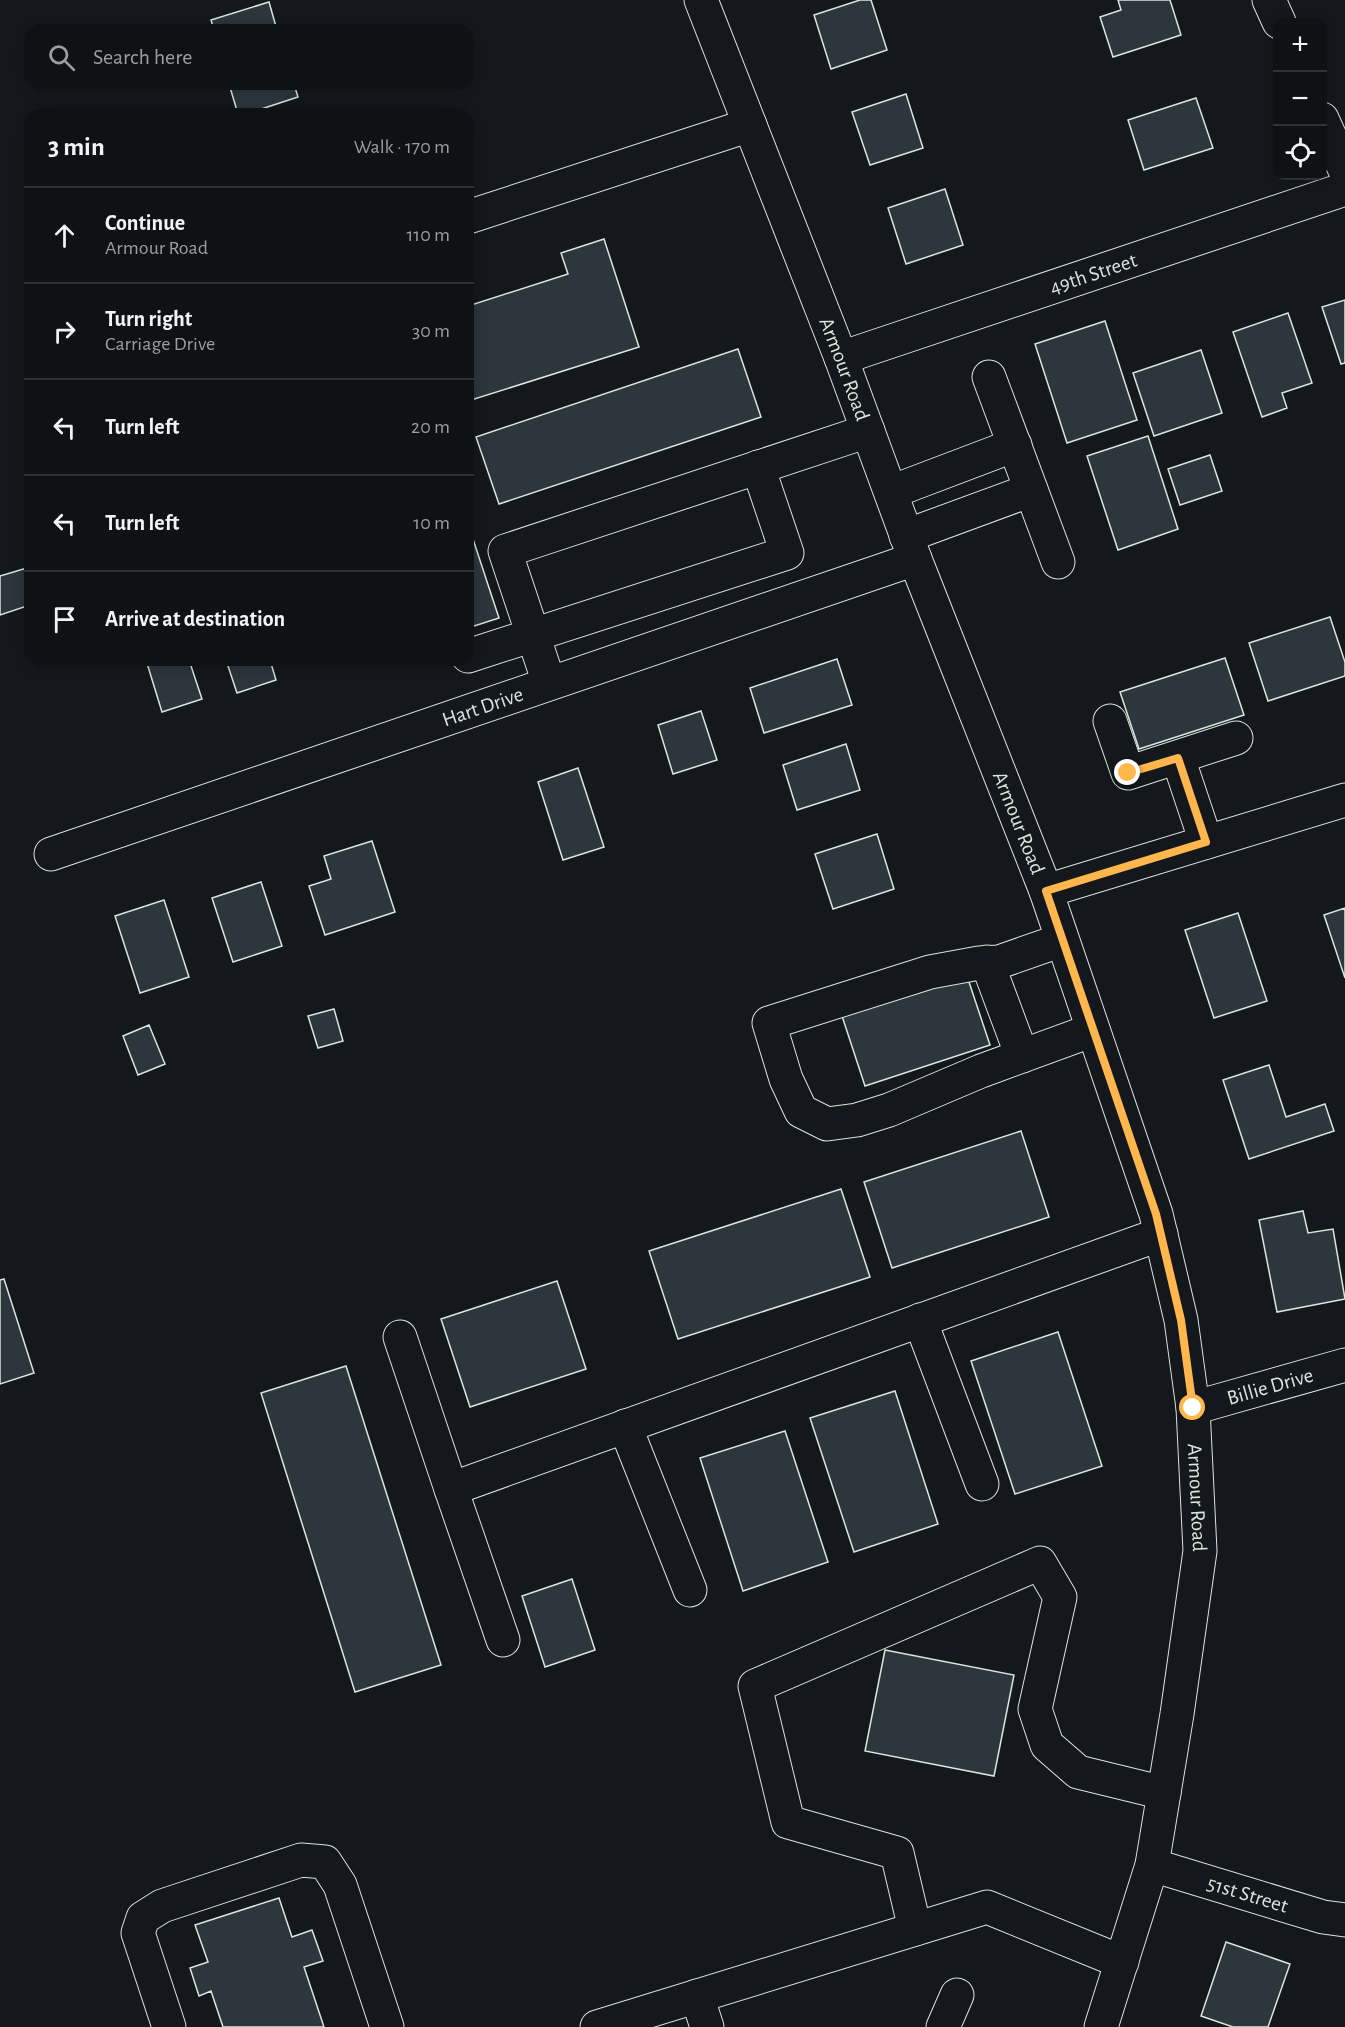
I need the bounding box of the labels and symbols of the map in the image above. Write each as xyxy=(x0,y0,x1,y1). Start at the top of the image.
street label: 49th Street xyxy=(1047,249,1140,298)
street label: Armour Road xyxy=(815,315,873,424)
street label: Hart Drive xyxy=(439,684,526,731)
route end xyxy=(1114,759,1140,785)
street label: Armour Road xyxy=(989,769,1048,877)
street label: Billie Drive xyxy=(1225,1365,1316,1409)
route start xyxy=(1179,1394,1205,1420)
street label: Armour Road xyxy=(1184,1443,1210,1552)
street label: 51st Street xyxy=(1205,1872,1291,1917)

